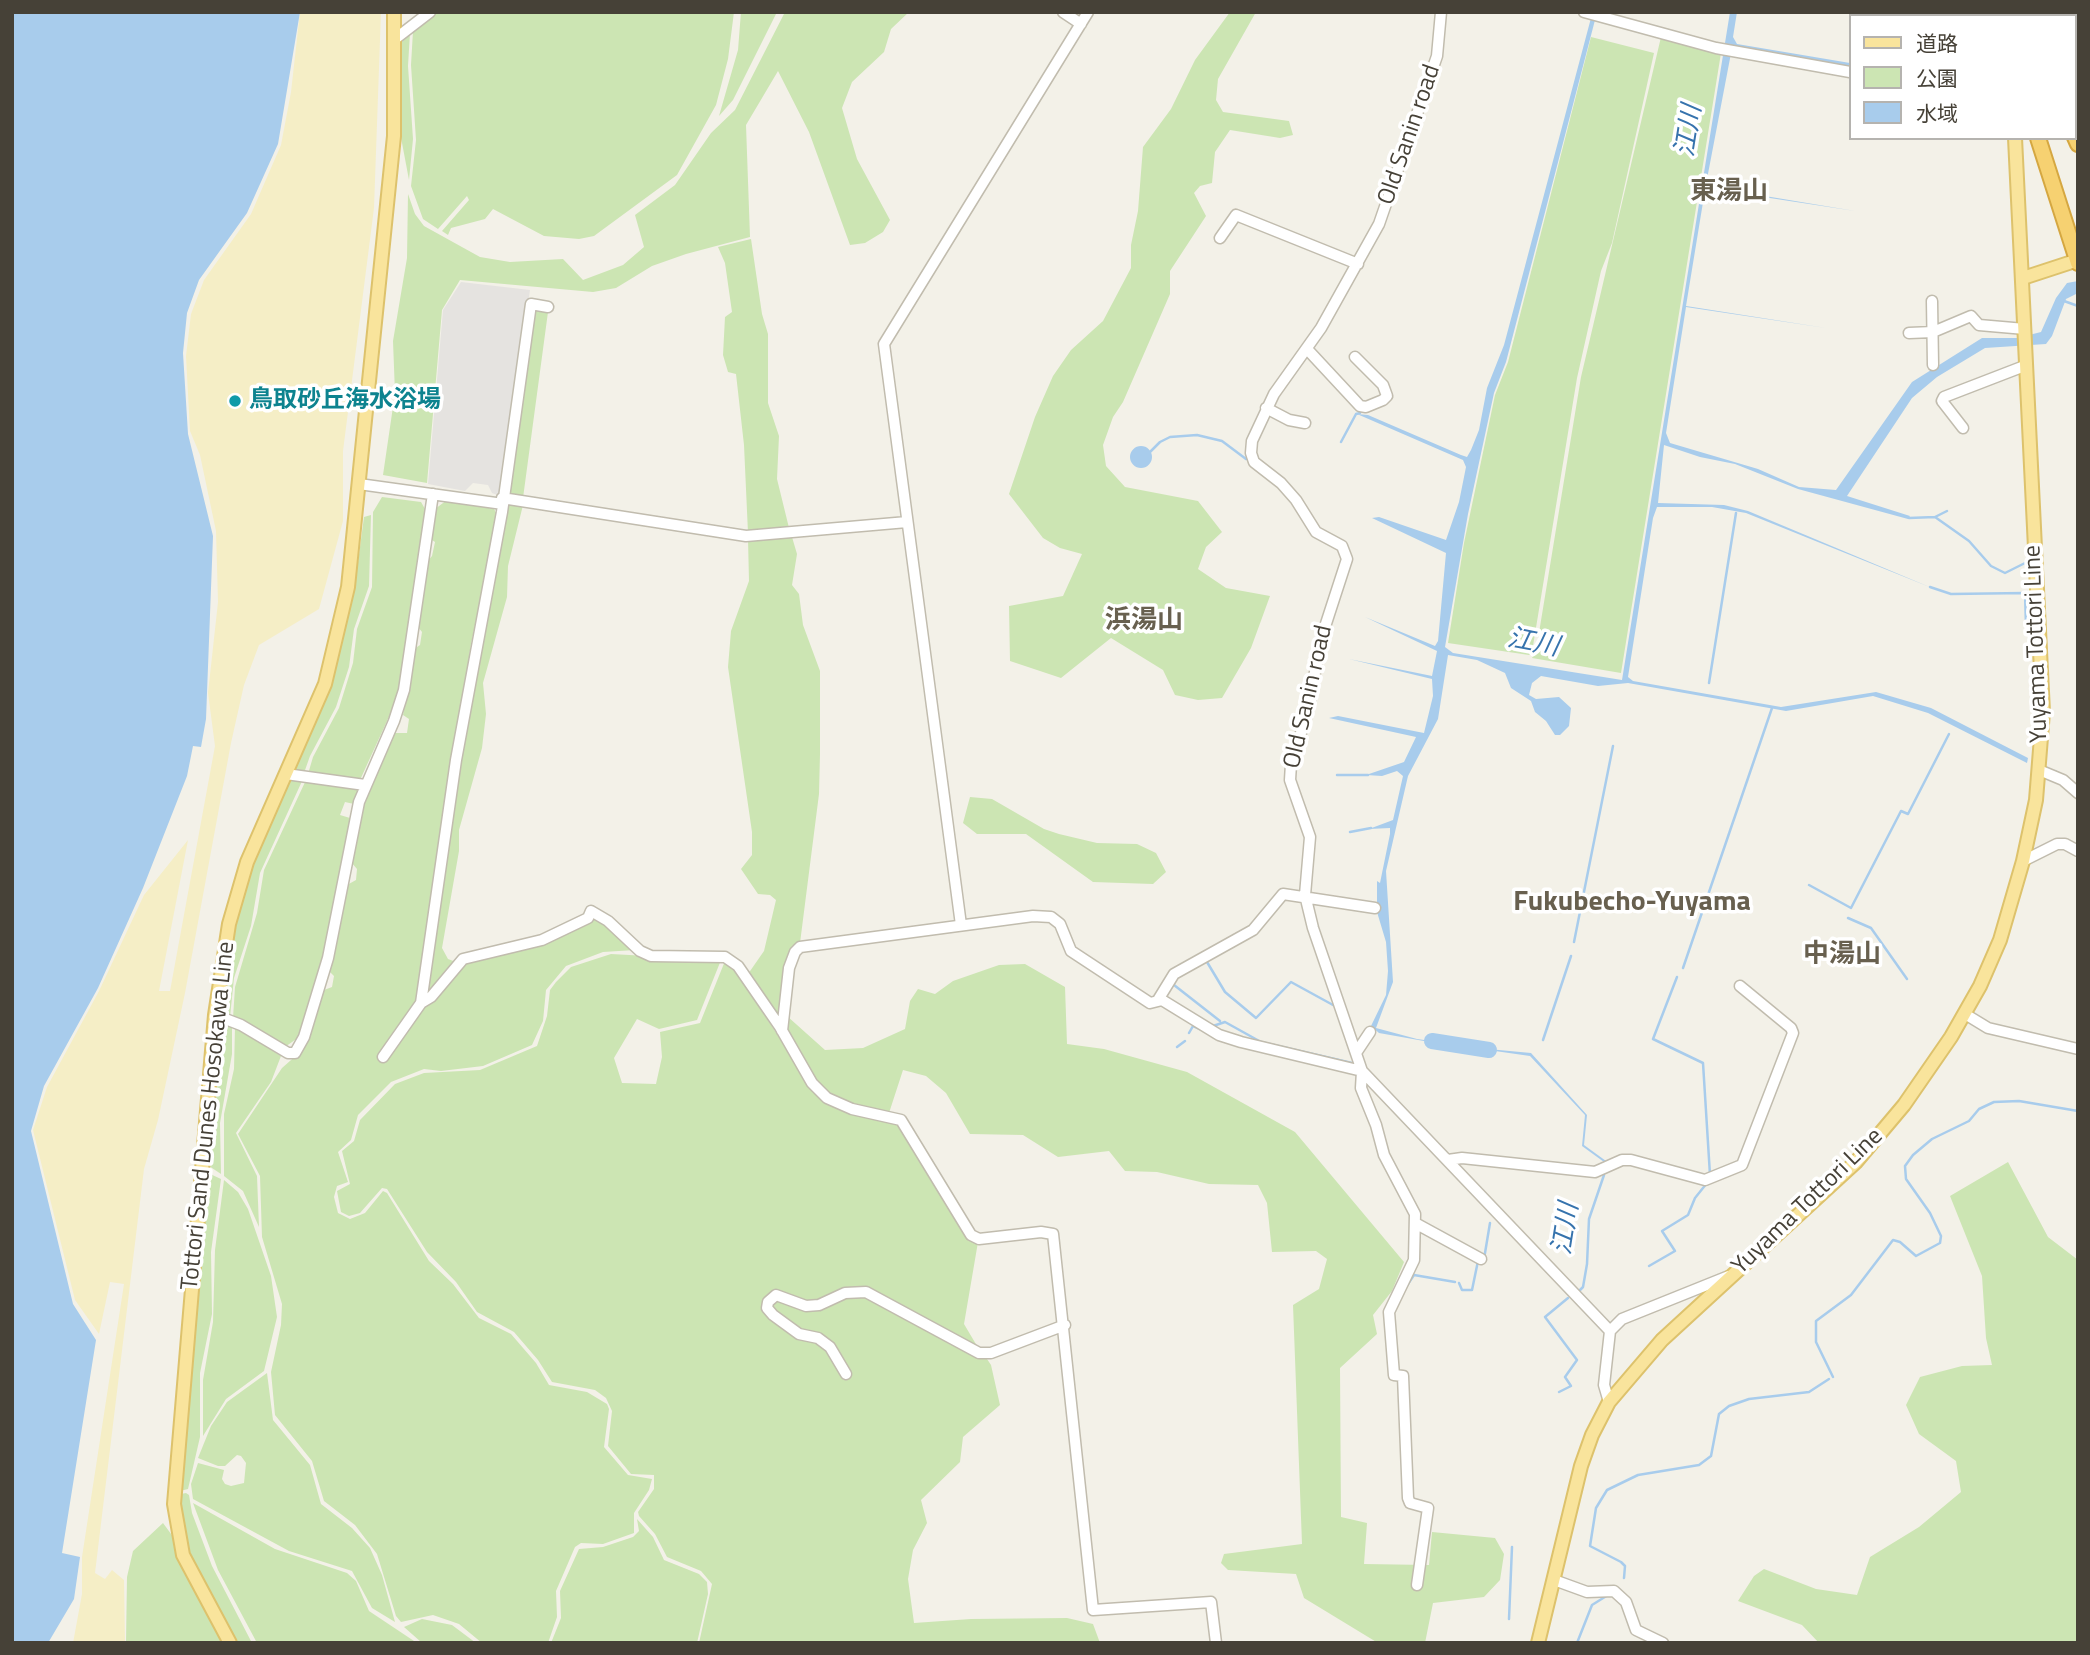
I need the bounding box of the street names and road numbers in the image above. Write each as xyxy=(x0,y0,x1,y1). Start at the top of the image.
street label: Old Sanin road xyxy=(1373,61,1447,209)
street label: Yuyama Tottori Line xyxy=(2019,544,2055,744)
street label: Old Sanin road xyxy=(1279,623,1339,771)
street label: Tottori Sand Dunes Hosokawa Line xyxy=(176,940,242,1292)
street label: Yuyama Tottori Line xyxy=(1727,1123,1889,1281)

